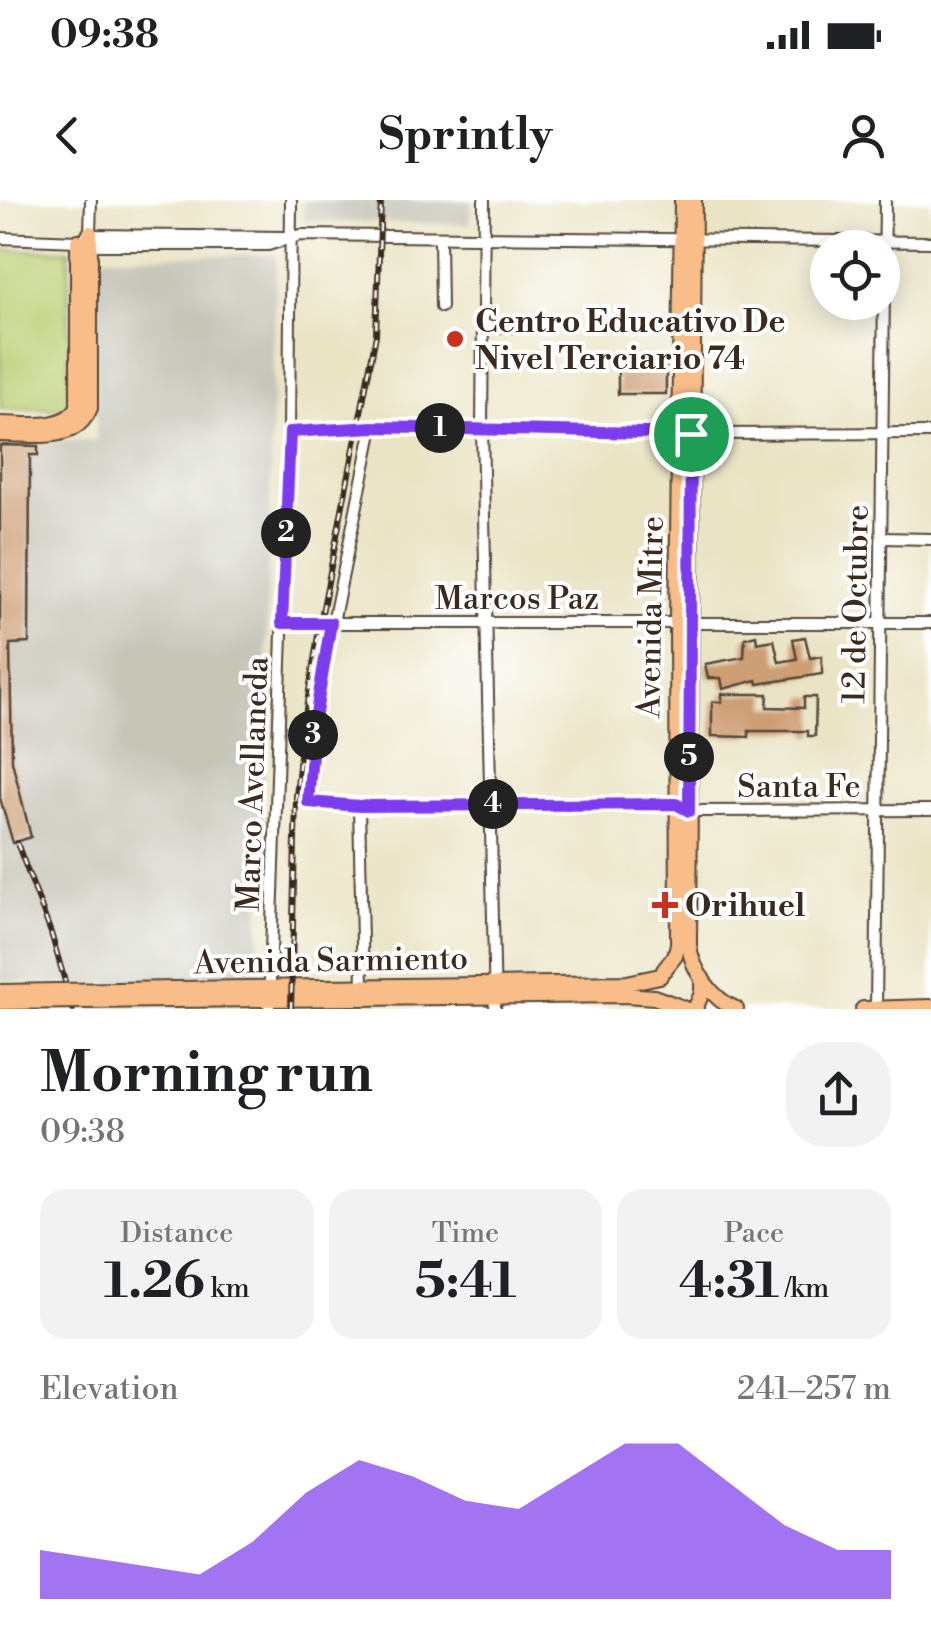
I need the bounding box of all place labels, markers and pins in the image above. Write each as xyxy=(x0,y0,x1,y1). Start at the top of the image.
place label: Centro Educativo De Nivel Terciario 74 xyxy=(475,302,785,379)
marker: Centro Educativo De Nivel Terciario 74 xyxy=(444,328,466,350)
pin xyxy=(649,392,734,477)
pin: 1 xyxy=(415,403,465,453)
pin: 2 xyxy=(261,508,311,558)
pin: 3 xyxy=(288,710,338,760)
pin: 5 xyxy=(664,732,714,782)
pin: 4 xyxy=(468,779,518,829)
place label: Orihuel xyxy=(685,886,806,926)
marker: Orihuel xyxy=(654,894,676,916)

